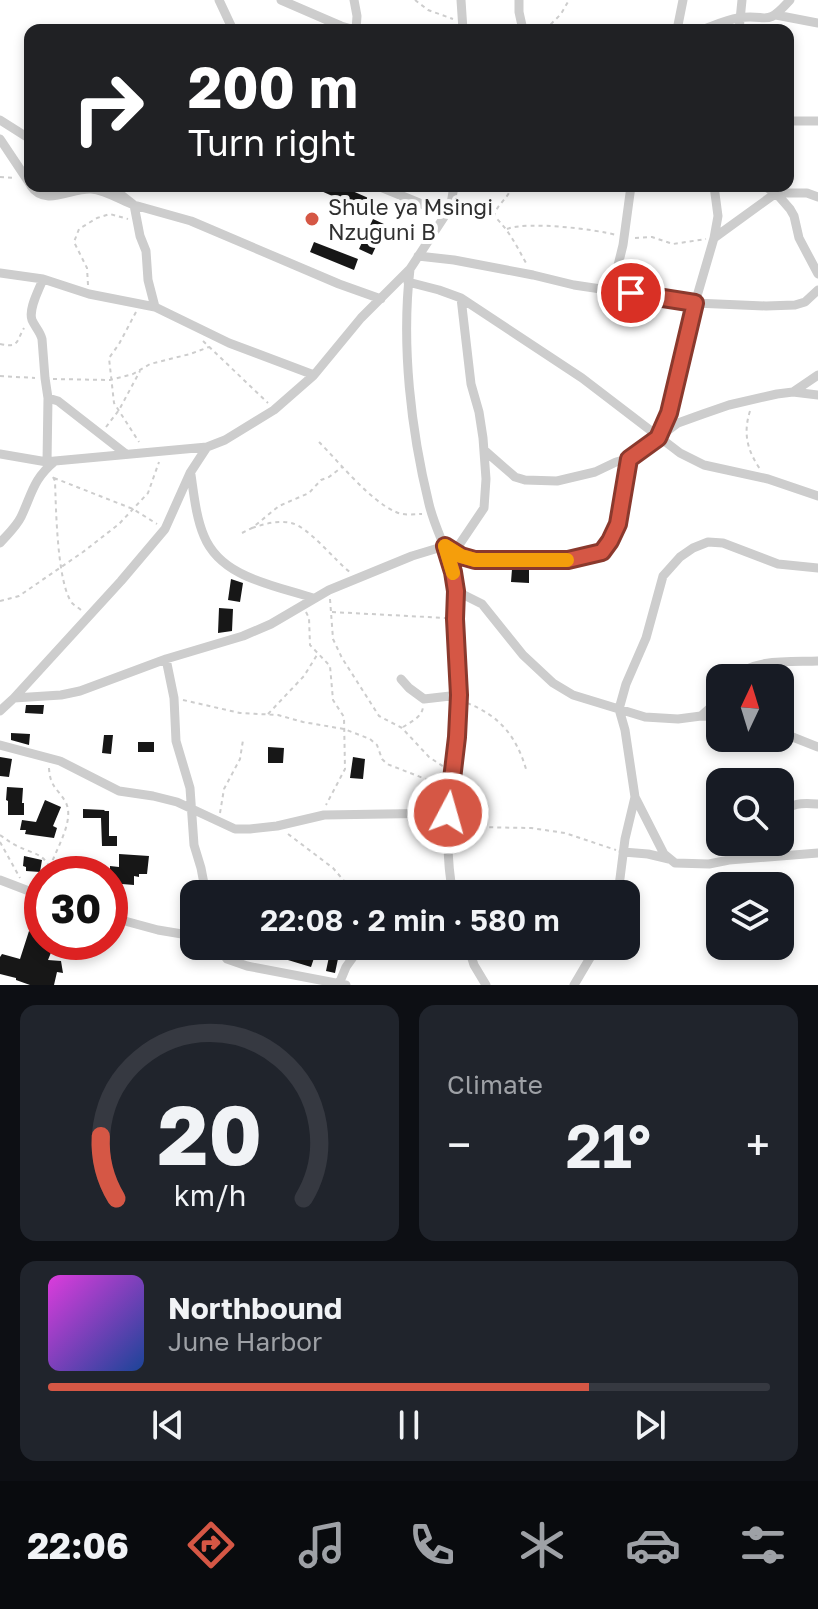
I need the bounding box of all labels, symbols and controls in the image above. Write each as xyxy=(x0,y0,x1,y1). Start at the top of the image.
text: 200 m xyxy=(188,53,358,120)
icon: right xyxy=(56,56,160,160)
text: Turn right xyxy=(188,121,356,164)
place label: Shule ya Msingi Nzuguni B xyxy=(328,193,493,245)
marker: Shule ya Msingi Nzuguni B xyxy=(303,210,321,228)
pin xyxy=(597,259,665,327)
icon: arrive xyxy=(609,271,653,315)
north arrow xyxy=(706,664,794,752)
map controls xyxy=(706,664,794,960)
button: search xyxy=(706,768,794,856)
position arrow xyxy=(406,771,490,855)
speed limit sign: 30 xyxy=(24,856,128,960)
button: layers xyxy=(706,872,794,960)
text: 22:08 · 2 min · 580 m xyxy=(260,902,560,938)
text: Climate xyxy=(447,1069,543,1100)
text: 20 xyxy=(157,1083,262,1183)
text: 21° xyxy=(566,1109,651,1181)
text: − xyxy=(447,1118,471,1171)
text: + xyxy=(746,1118,770,1171)
text: km/h xyxy=(173,1178,246,1212)
text: Northbound xyxy=(168,1290,342,1326)
text: June Harbor xyxy=(168,1326,322,1357)
icon: previous xyxy=(146,1403,190,1447)
icon: pause xyxy=(387,1403,431,1447)
icon: next xyxy=(628,1403,672,1447)
icon: directions xyxy=(183,1517,239,1573)
icon: music xyxy=(294,1517,350,1573)
icon: phone xyxy=(404,1517,460,1573)
icon: climate xyxy=(514,1517,570,1573)
icon: car xyxy=(625,1517,681,1573)
icon: filters xyxy=(735,1517,791,1573)
text: 22:06 xyxy=(27,1524,129,1567)

